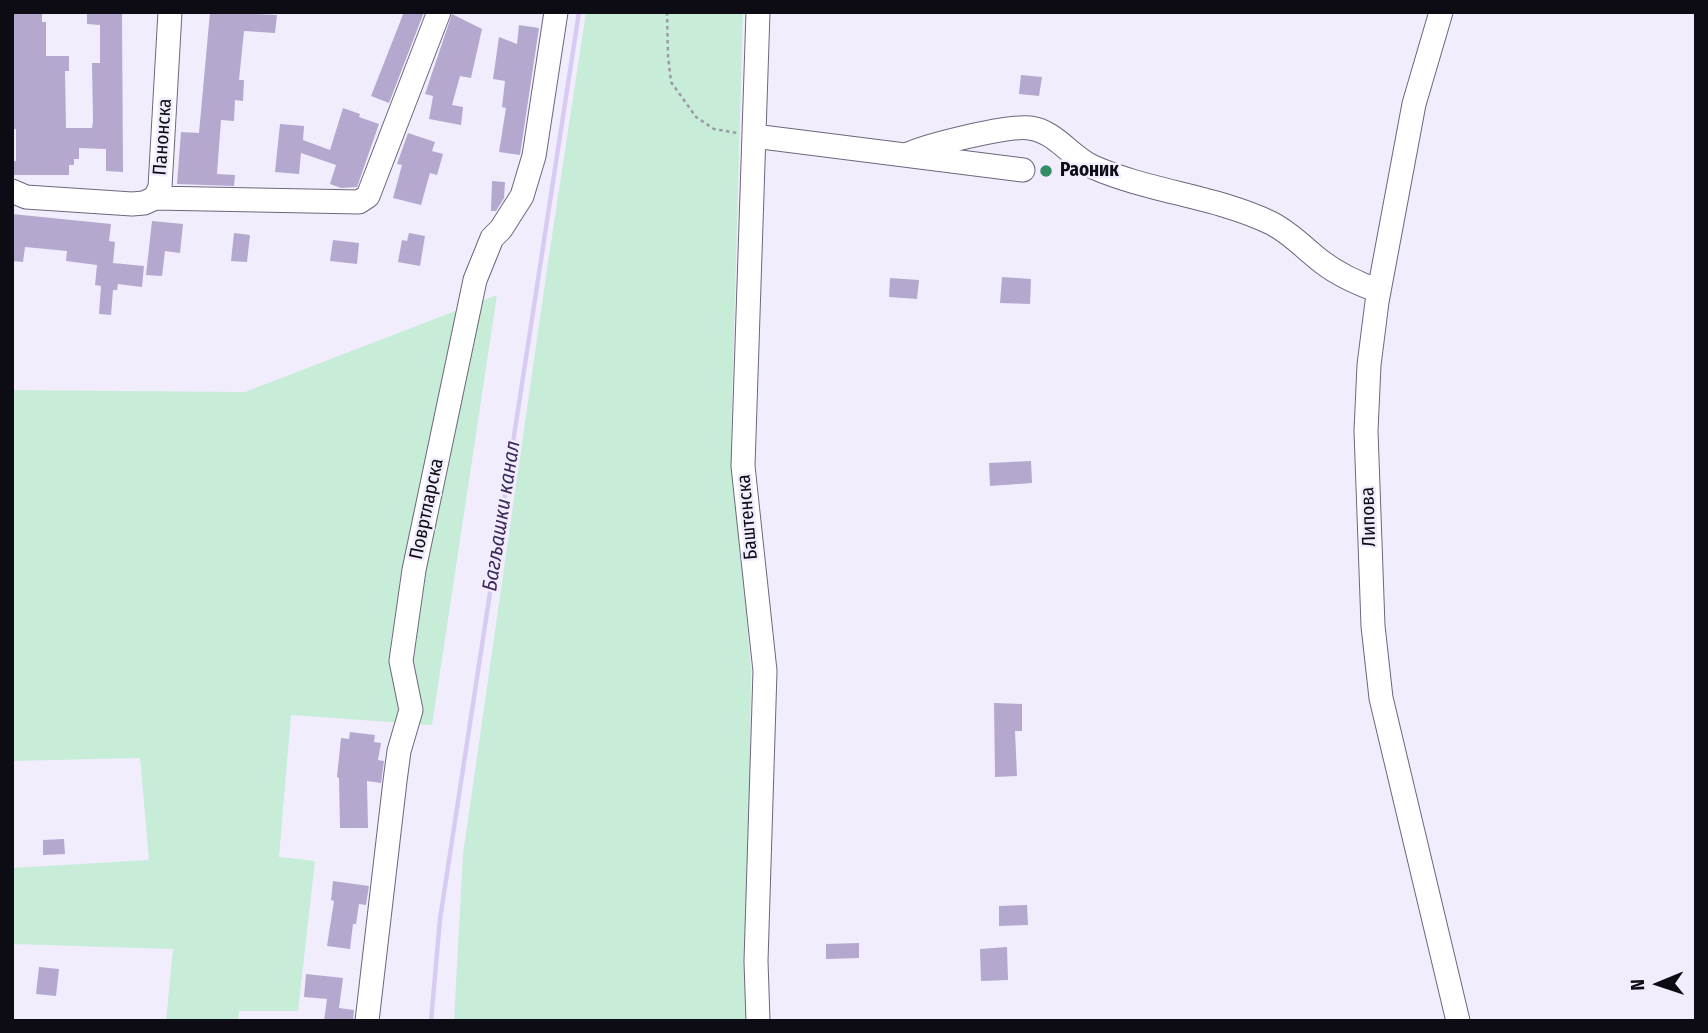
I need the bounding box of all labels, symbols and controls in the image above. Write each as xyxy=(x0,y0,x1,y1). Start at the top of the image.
street label: Панонска xyxy=(149,98,177,176)
place label: Раоник xyxy=(1060,160,1119,182)
marker: Раоник xyxy=(1038,163,1054,179)
water label: Багљашки канал xyxy=(478,439,526,593)
street label: Повртларска xyxy=(405,456,449,562)
street label: Баштенска xyxy=(733,473,763,561)
street label: Липова xyxy=(1357,487,1381,547)
north arrow xyxy=(1624,949,1694,1019)
text: N xyxy=(1626,979,1649,991)

